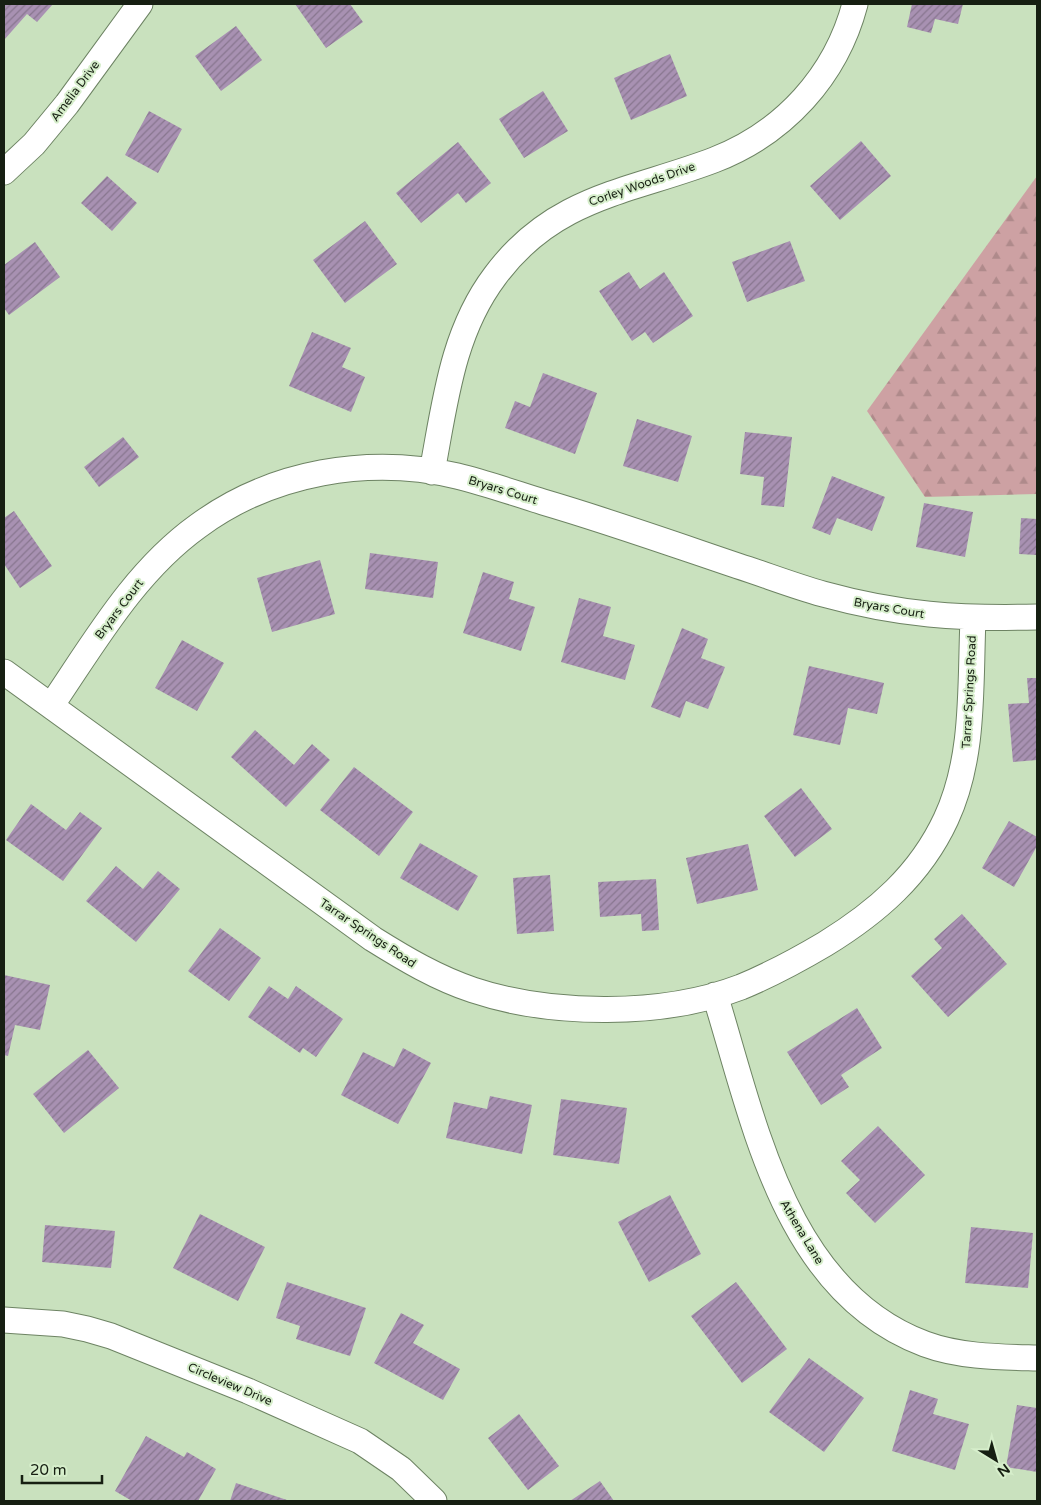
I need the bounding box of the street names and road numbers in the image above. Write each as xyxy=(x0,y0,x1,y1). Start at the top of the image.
street label: Amelia Drive xyxy=(48,58,102,124)
street label: Corley Woods Drive xyxy=(587,159,697,209)
street label: Bryars Court xyxy=(467,473,540,507)
street label: Bryars Court xyxy=(92,576,146,642)
street label: Bryars Court xyxy=(853,595,926,621)
street label: Tarrar Springs Road xyxy=(959,635,979,749)
street label: Tarrar Springs Road xyxy=(317,896,419,970)
street label: Athena Lane xyxy=(777,1197,827,1267)
street label: Circleview Drive xyxy=(186,1360,274,1408)

